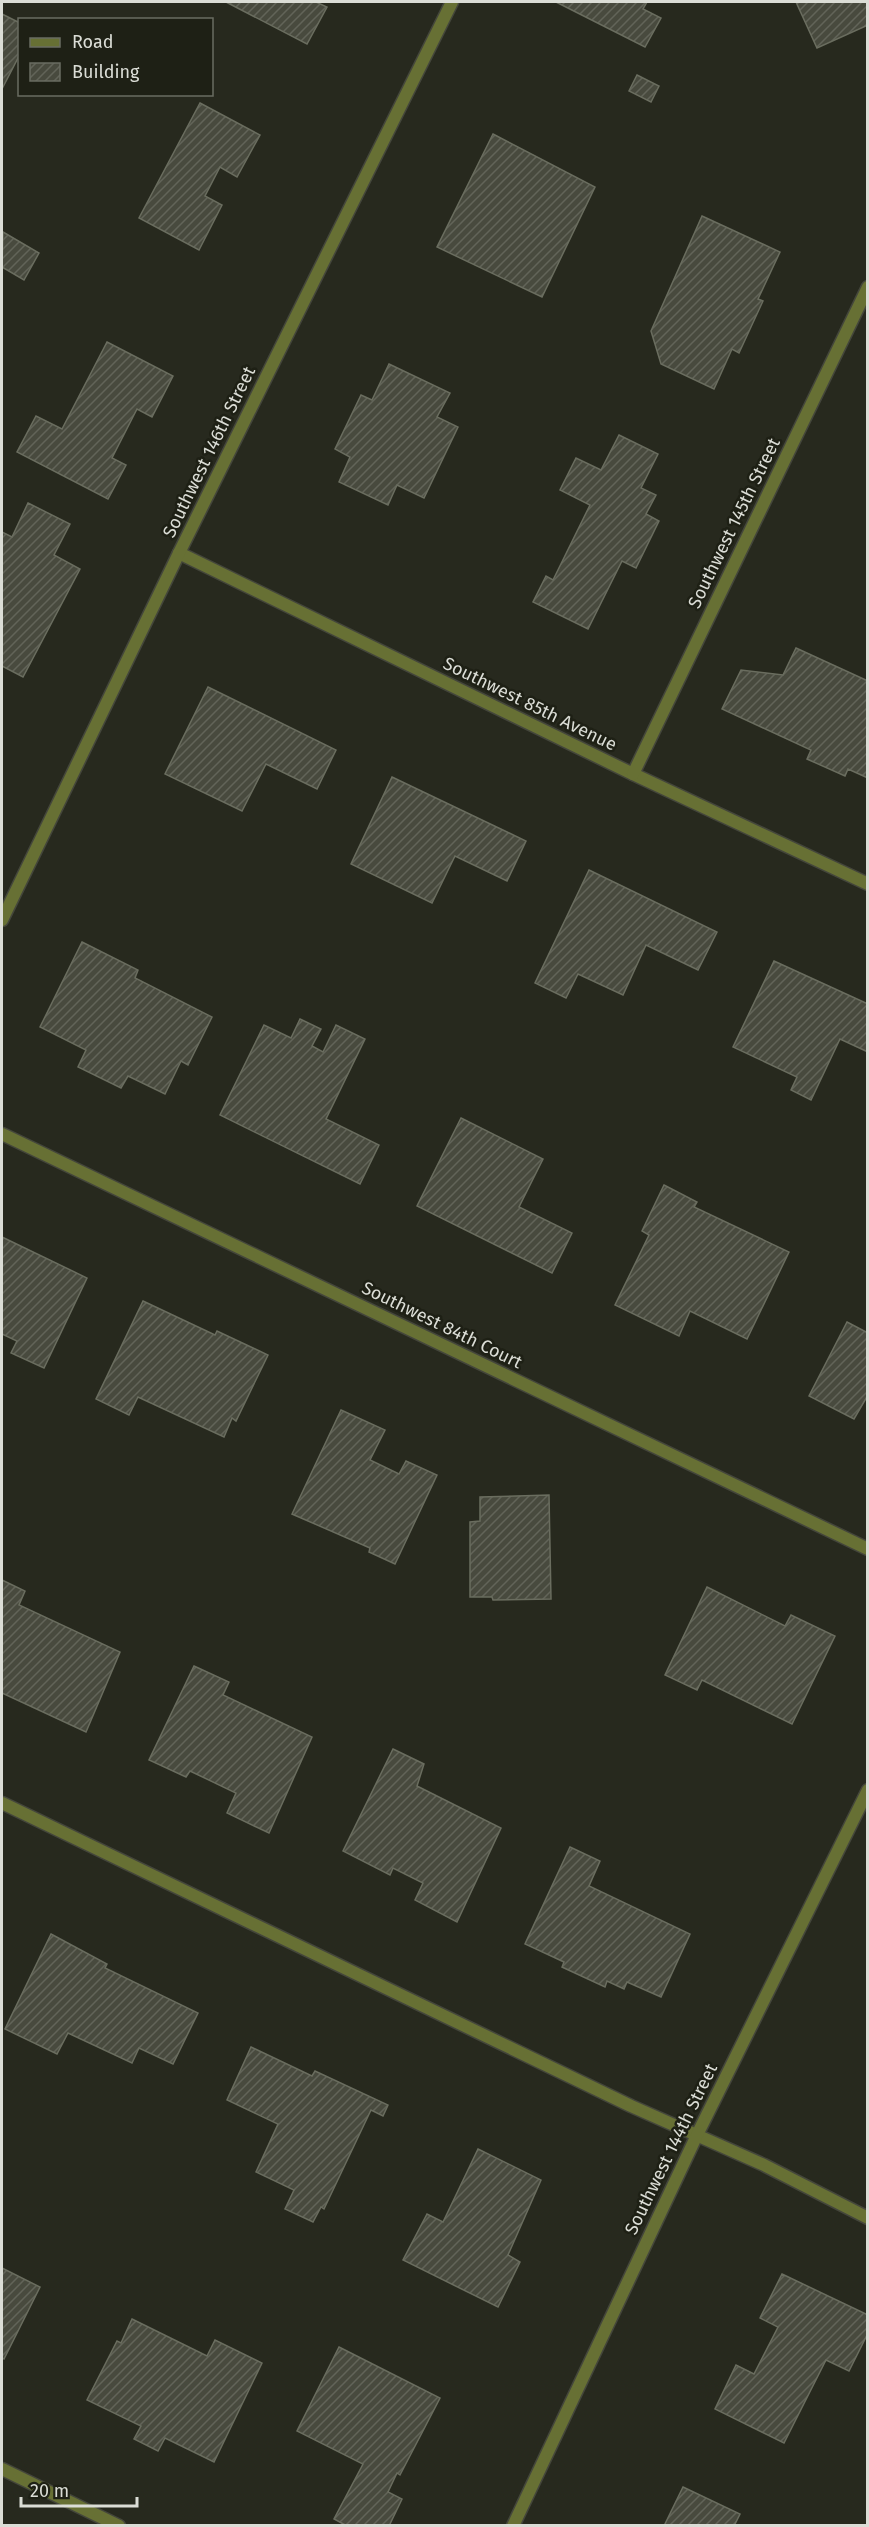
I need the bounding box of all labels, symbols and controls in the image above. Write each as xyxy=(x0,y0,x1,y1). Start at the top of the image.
legend xyxy=(18,18,213,96)
text: Road xyxy=(72,31,114,53)
text: Building xyxy=(72,61,140,83)
street label: Southwest 146th Street xyxy=(158,362,260,541)
street label: Southwest 145th Street xyxy=(683,434,785,612)
street label: Southwest 85th Avenue xyxy=(440,652,620,756)
street label: Southwest 84th Court xyxy=(358,1277,526,1374)
street label: Southwest 144th Street xyxy=(620,2059,722,2238)
scale bar xyxy=(21,2470,136,2508)
text: 20 m xyxy=(30,2480,69,2502)

